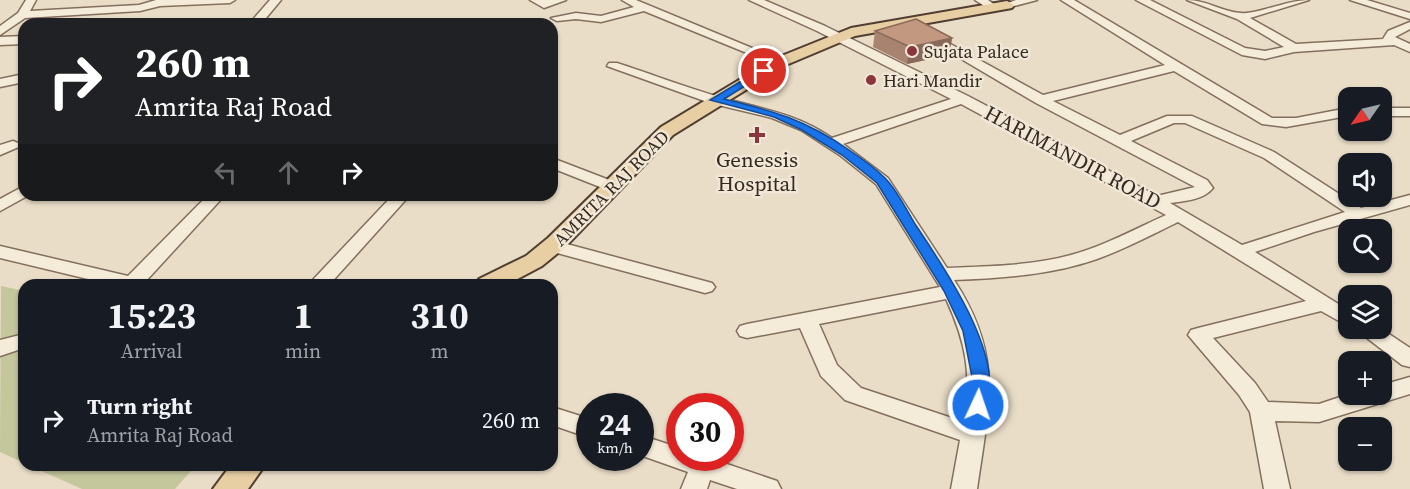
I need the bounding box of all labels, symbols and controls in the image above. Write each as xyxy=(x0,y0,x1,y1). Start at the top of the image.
text: 260 m xyxy=(135,33,250,91)
place label: Sujata Palace xyxy=(924,39,1029,64)
icon: right xyxy=(36,42,114,120)
marker: Sujata Palace xyxy=(905,44,919,58)
pin xyxy=(738,45,789,96)
icon: arrive xyxy=(747,54,780,87)
place label: Hari Mandir xyxy=(883,68,982,93)
marker: Hari Mandir xyxy=(864,73,878,87)
north arrow xyxy=(1338,87,1392,141)
map controls xyxy=(1338,87,1392,471)
text: Amrita Raj Road xyxy=(135,88,332,125)
street label: HARIMANDIR ROAD xyxy=(980,98,1166,216)
street label: AMRITA RAJ ROAD xyxy=(548,125,674,251)
marker: Genessis Hospital xyxy=(748,126,766,144)
place label: Genessis Hospital xyxy=(716,145,798,198)
button: sound xyxy=(1338,153,1392,207)
icon: left xyxy=(209,156,242,189)
icon: ahead xyxy=(272,156,305,189)
icon: right xyxy=(335,156,368,189)
button: search xyxy=(1338,219,1392,273)
button: layers xyxy=(1338,285,1392,339)
text: 15:23 xyxy=(107,291,196,340)
text: 1 xyxy=(293,291,313,340)
text: 310 xyxy=(410,291,469,340)
text: Arrival xyxy=(121,337,182,365)
text: min xyxy=(285,337,321,365)
text: m xyxy=(431,337,449,365)
button: + xyxy=(1338,351,1392,405)
position arrow xyxy=(946,373,1010,437)
text: Turn right xyxy=(87,391,192,421)
speed limit sign: 30 xyxy=(666,393,744,471)
icon: right xyxy=(36,404,69,437)
text: 24 xyxy=(599,404,631,445)
text: 260 m xyxy=(482,405,540,435)
button: − xyxy=(1338,417,1392,471)
text: Amrita Raj Road xyxy=(87,421,233,449)
text: km/h xyxy=(597,437,633,458)

